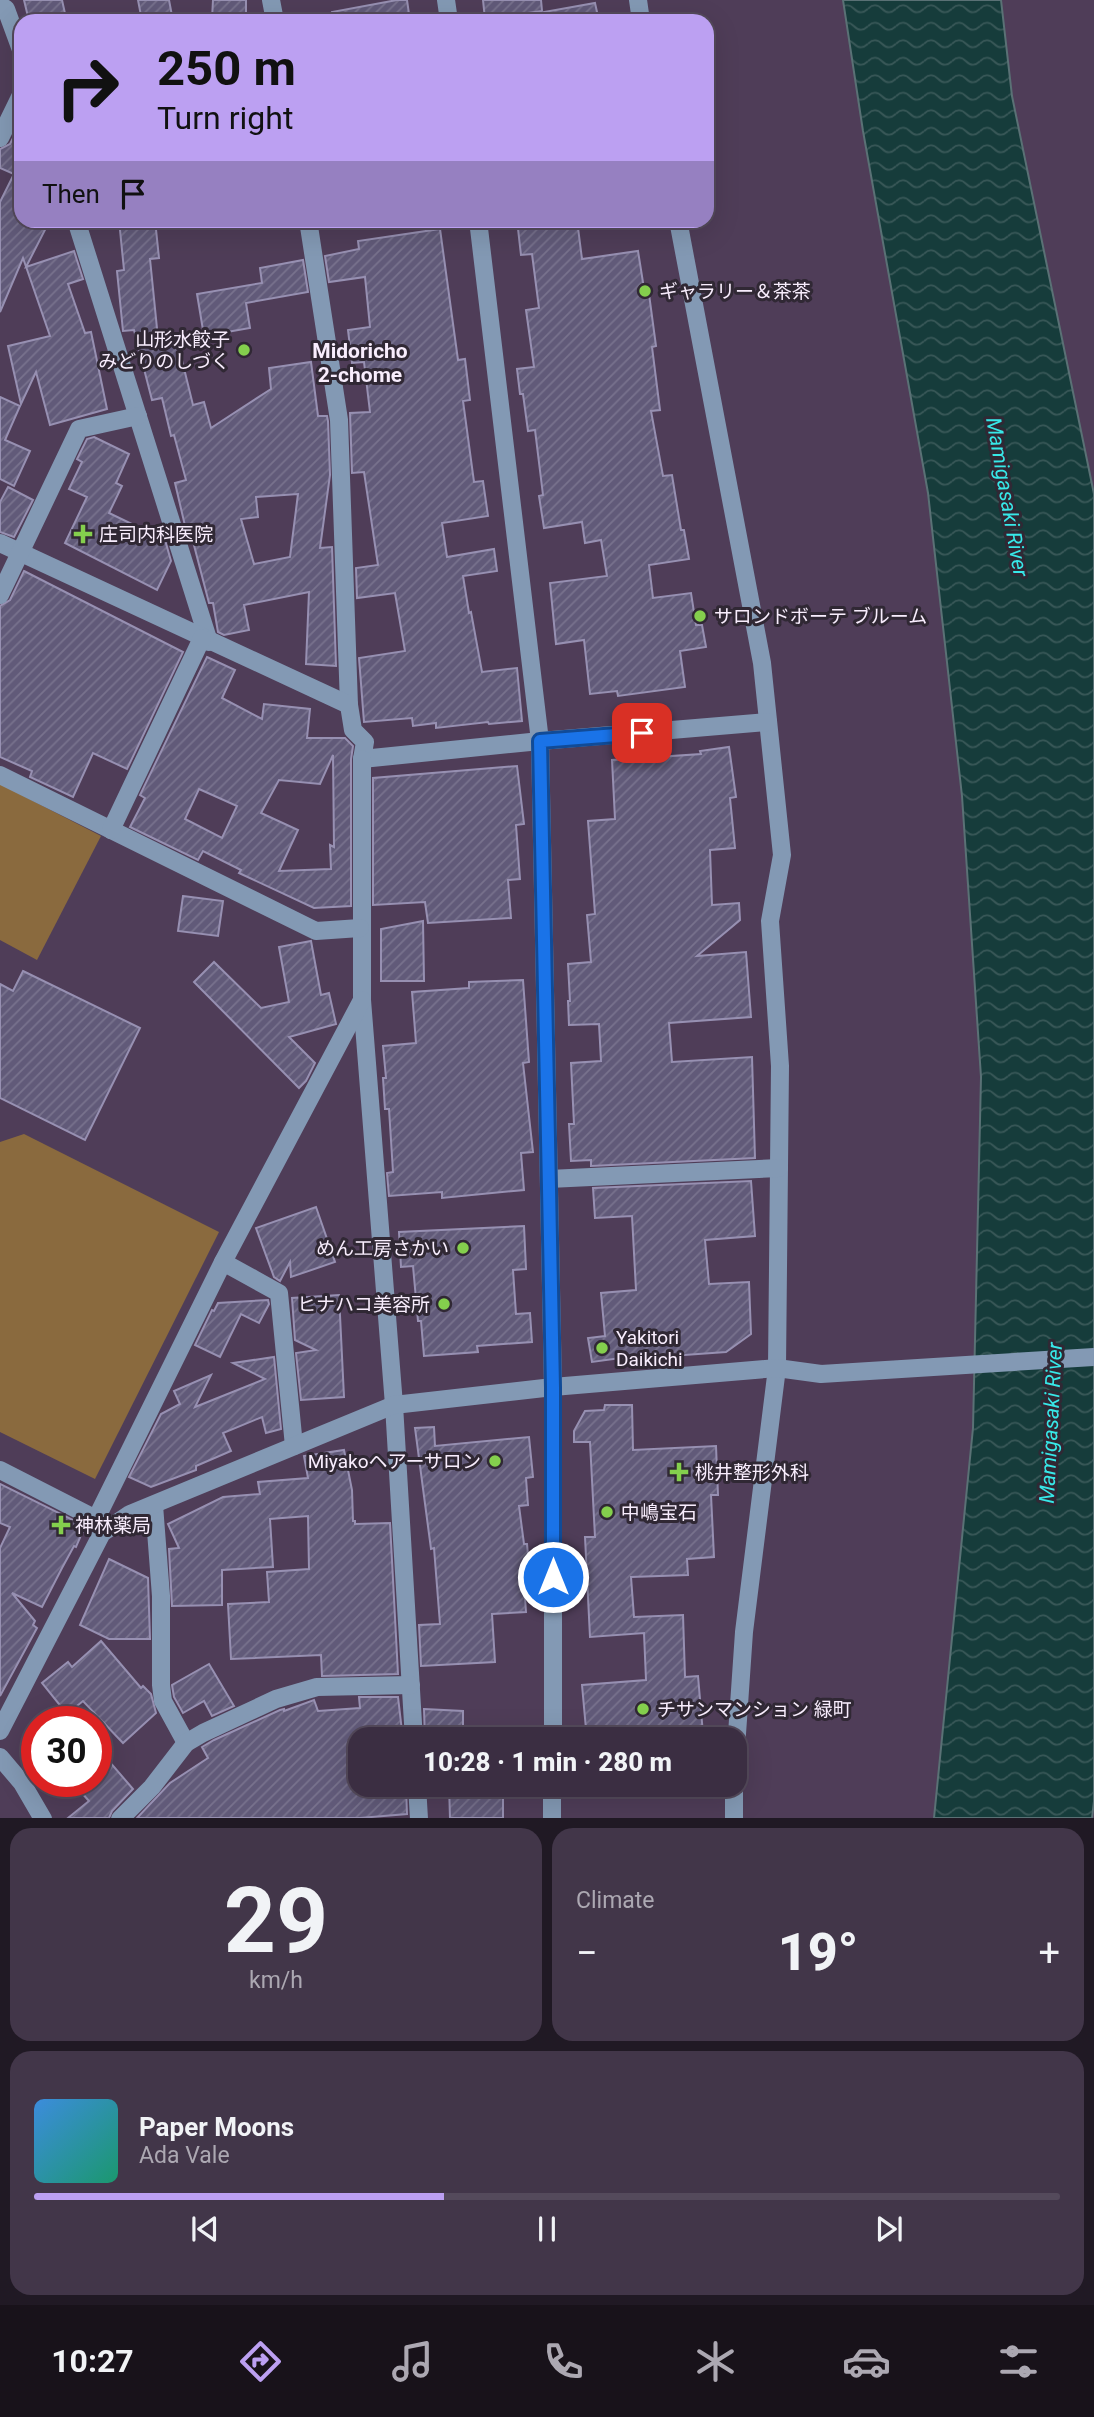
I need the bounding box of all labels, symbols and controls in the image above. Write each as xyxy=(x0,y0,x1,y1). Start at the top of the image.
text: 250 m xyxy=(157,40,296,97)
icon: right xyxy=(42,42,133,133)
text: Turn right xyxy=(157,99,293,137)
icon: arrive xyxy=(114,175,152,213)
text: Then xyxy=(42,179,100,209)
place label: ギャラリー＆茶茶 xyxy=(659,280,811,303)
marker: ギャラリー＆茶茶 xyxy=(637,283,653,299)
place label: 山形水餃子 みどりのしづく xyxy=(98,328,230,373)
district label: Midoricho 2-chome xyxy=(312,339,408,387)
marker: 山形水餃子 みどりのしづく xyxy=(236,342,252,358)
water label: Mamigasaki River xyxy=(981,416,1033,580)
place label: 庄司内科医院 xyxy=(99,523,213,546)
marker: 庄司内科医院 xyxy=(73,524,93,544)
place label: サロンドボーテ ブルーム xyxy=(714,605,927,628)
marker: サロンドボーテ ブルーム xyxy=(692,608,708,624)
pin xyxy=(612,703,672,763)
icon: arrive xyxy=(623,714,661,752)
place label: めん工房さかい xyxy=(316,1237,449,1260)
marker: めん工房さかい xyxy=(455,1240,471,1256)
place label: ヒナハコ美容所 xyxy=(297,1293,430,1316)
marker: ヒナハコ美容所 xyxy=(436,1296,452,1312)
place label: Yakitori Daikichi xyxy=(616,1326,683,1371)
marker: Yakitori Daikichi xyxy=(594,1340,610,1356)
water label: Mamigasaki River xyxy=(1035,1341,1067,1504)
place label: Miyakoヘアーサロン xyxy=(308,1450,481,1473)
marker: Miyakoヘアーサロン xyxy=(487,1453,503,1469)
place label: 桃井整形外科 xyxy=(695,1461,809,1484)
marker: 桃井整形外科 xyxy=(669,1462,689,1482)
place label: 中嶋宝石 xyxy=(621,1501,697,1524)
marker: 中嶋宝石 xyxy=(599,1504,615,1520)
place label: 神林薬局 xyxy=(75,1514,151,1537)
marker: 神林薬局 xyxy=(53,1517,69,1533)
position arrow xyxy=(516,1540,590,1614)
place label: チサンマンション 緑町 xyxy=(657,1698,852,1721)
marker: チサンマンション 緑町 xyxy=(635,1701,651,1717)
speed limit sign: 30 xyxy=(21,1706,112,1797)
text: 10:28 · 1 min · 280 m xyxy=(423,1747,672,1777)
text: 29 xyxy=(224,1868,328,1974)
text: Climate xyxy=(576,1887,655,1914)
text: 19° xyxy=(778,1922,858,1983)
text: − xyxy=(576,1931,598,1975)
text: + xyxy=(1038,1931,1060,1975)
text: km/h xyxy=(249,1967,303,1994)
text: Paper Moons xyxy=(139,2112,294,2142)
text: Ada Vale xyxy=(139,2142,230,2169)
icon: previous xyxy=(186,2210,224,2248)
icon: pause xyxy=(528,2210,566,2248)
icon: next xyxy=(870,2210,908,2248)
icon: directions xyxy=(236,2337,285,2386)
icon: music xyxy=(388,2337,437,2386)
icon: phone xyxy=(539,2337,588,2386)
icon: climate xyxy=(691,2337,740,2386)
icon: car xyxy=(842,2337,891,2386)
icon: filters xyxy=(994,2337,1043,2386)
text: 10:27 xyxy=(51,2342,134,2380)

